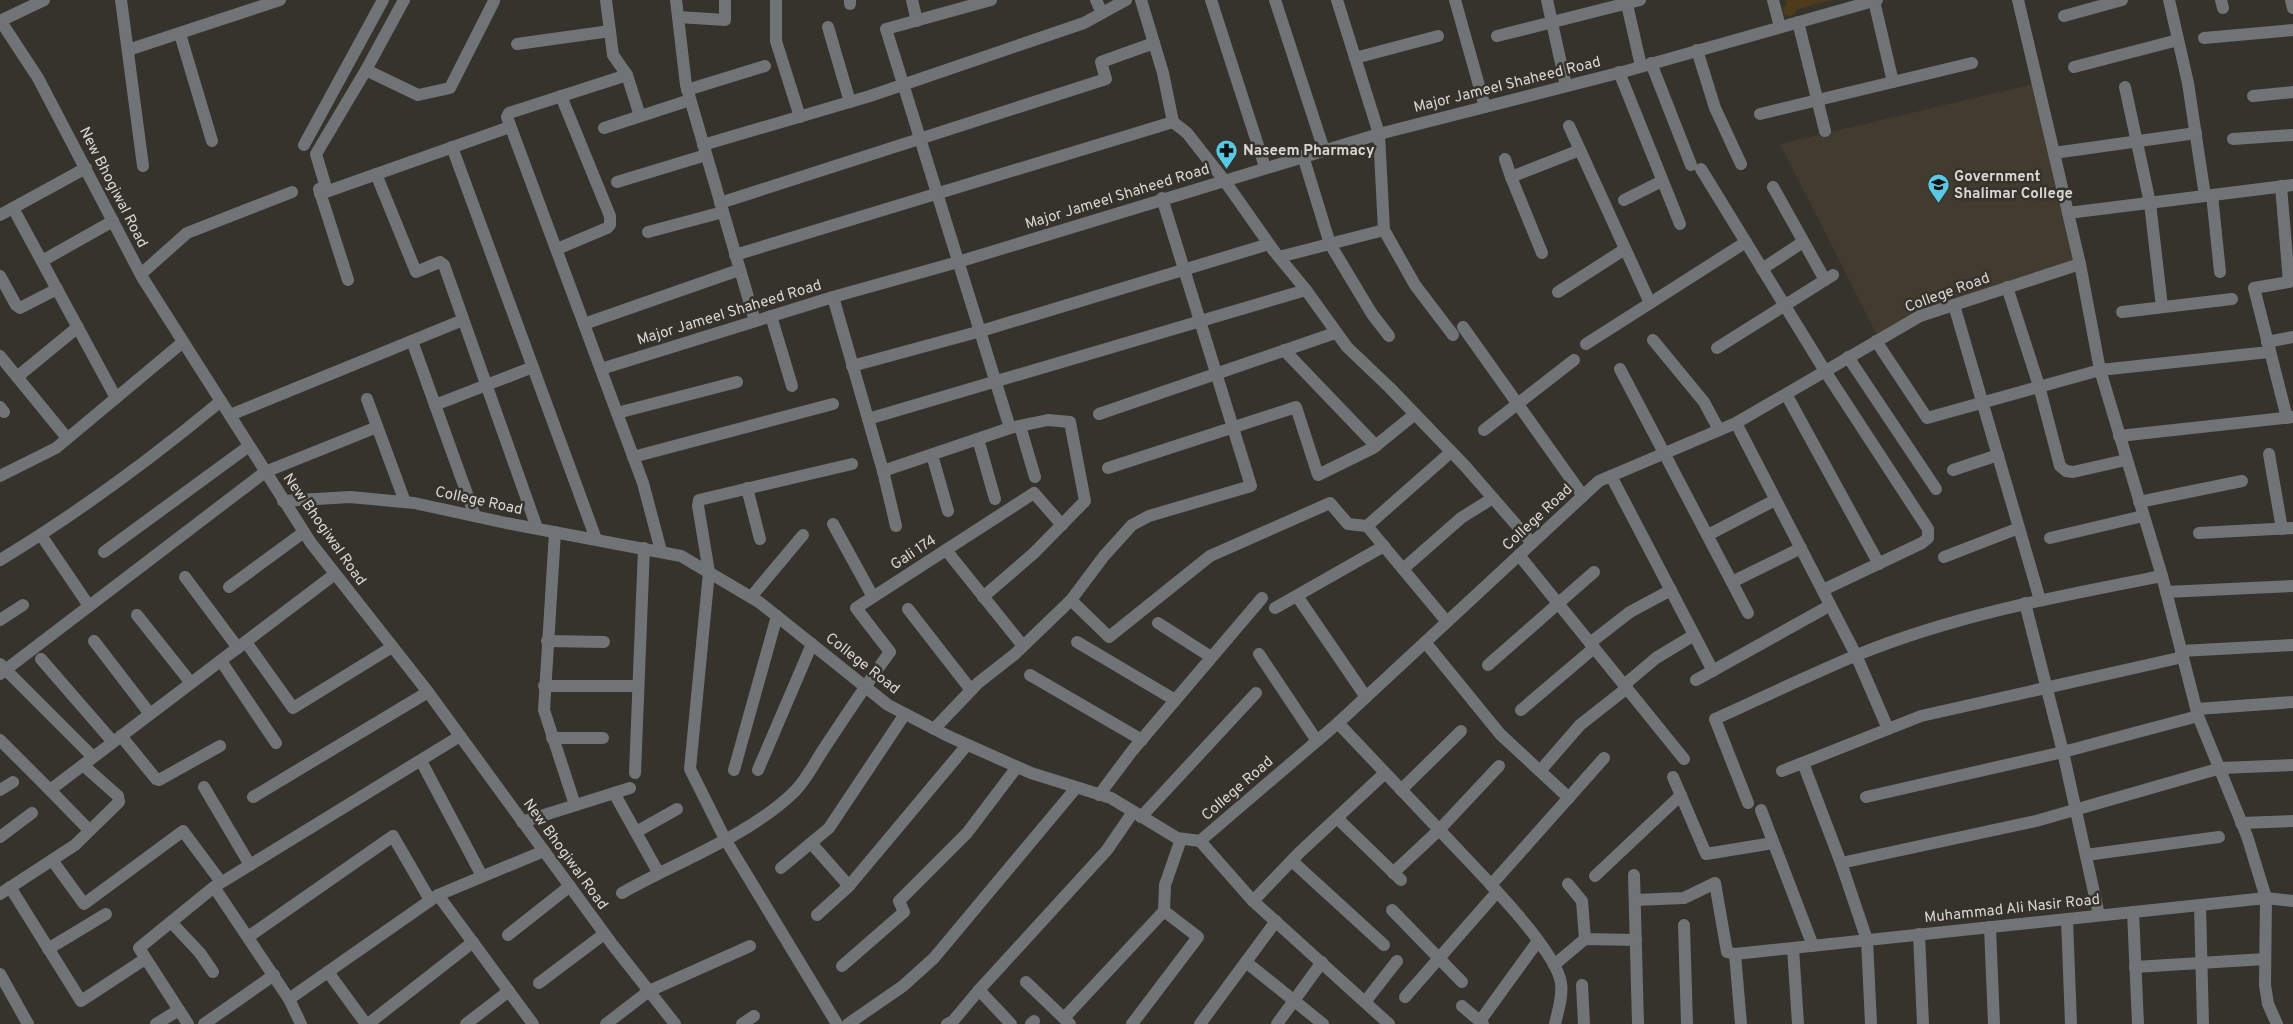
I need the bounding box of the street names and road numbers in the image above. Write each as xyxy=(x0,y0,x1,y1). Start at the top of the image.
street label: Major Jameel Shaheed Road xyxy=(1412,53,1603,118)
street label: New Bhogiwal Road xyxy=(74,124,151,251)
street label: Major Jameel Shaheed Road xyxy=(1023,160,1212,235)
street label: College Road xyxy=(1902,269,1993,318)
street label: Major Jameel Shaheed Road xyxy=(635,276,824,351)
street label: New Bhogiwal Road xyxy=(278,470,370,590)
street label: College Road xyxy=(1499,481,1577,555)
street label: College Road xyxy=(433,483,524,520)
street label: Gali 174 xyxy=(887,531,940,575)
street label: College Road xyxy=(821,629,903,699)
street label: College Road xyxy=(1198,753,1278,826)
street label: New Bhogiwal Road xyxy=(518,796,612,914)
street label: Muhammad Ali Nasir Road xyxy=(1923,891,2101,928)

